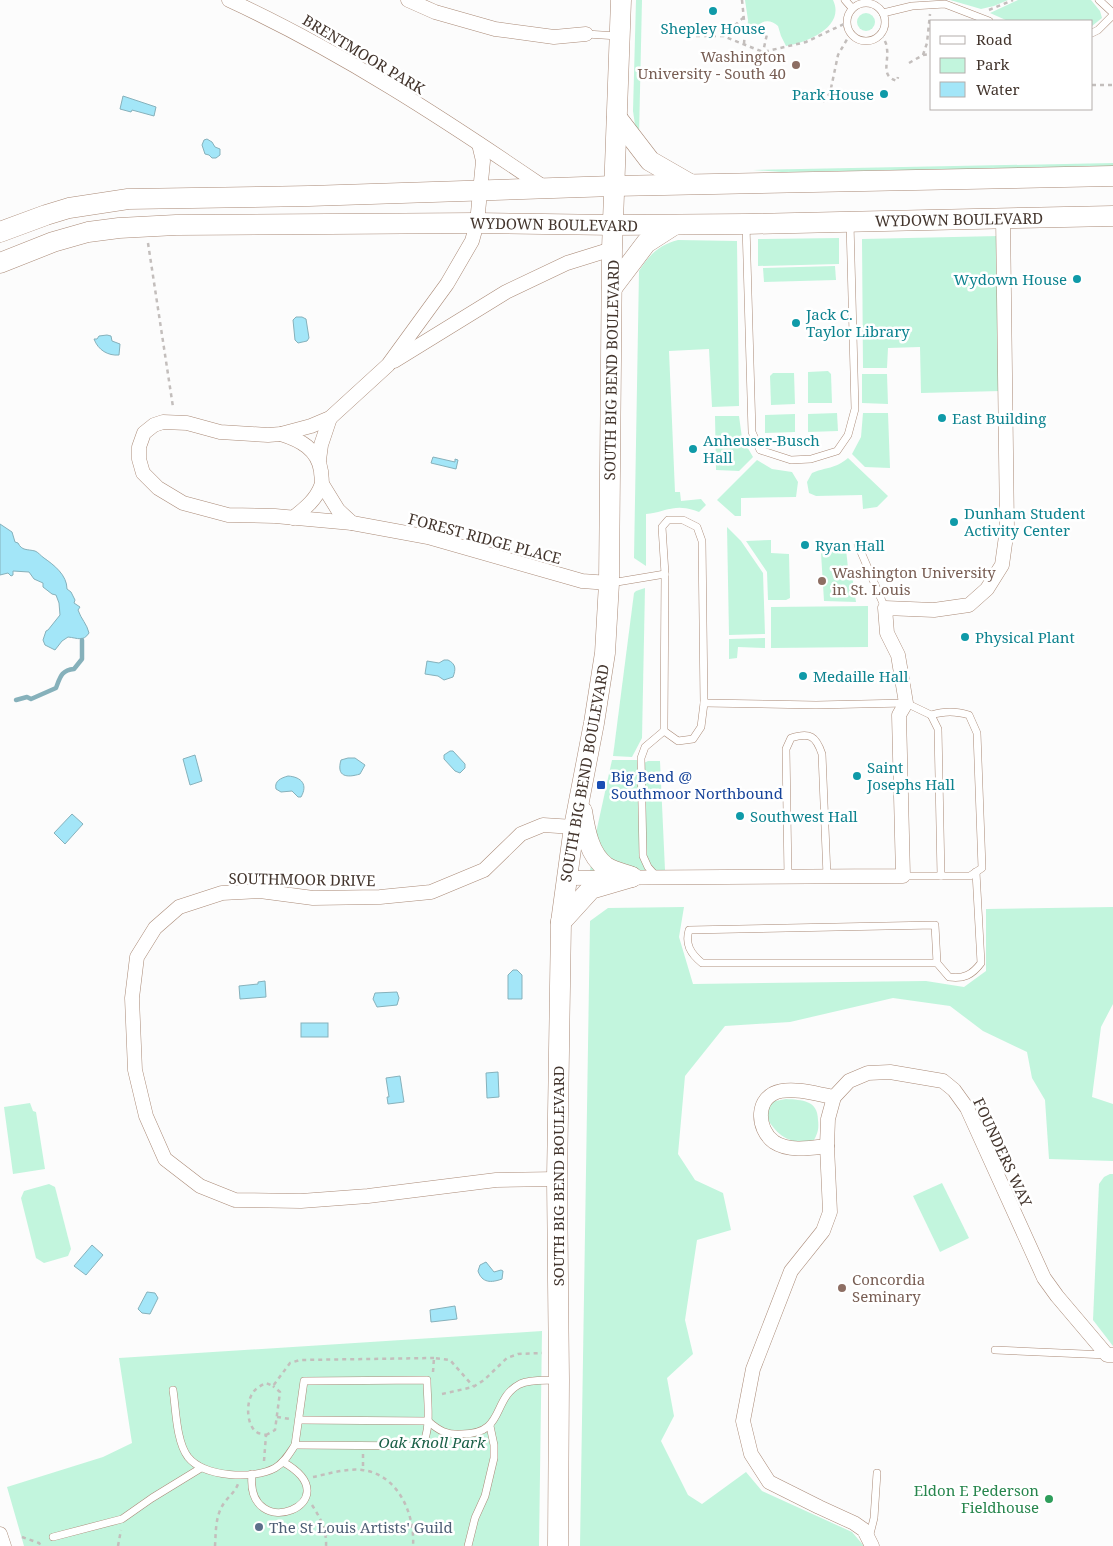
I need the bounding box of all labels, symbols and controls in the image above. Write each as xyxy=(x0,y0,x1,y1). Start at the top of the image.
marker: Shepley House xyxy=(707,5,719,17)
street label: BRENTMOOR PARK xyxy=(299,10,429,99)
place label: Shepley House xyxy=(661,18,765,38)
legend xyxy=(930,20,1093,110)
text: Road xyxy=(976,29,1012,49)
place label: Washington University - South 40 xyxy=(637,46,786,83)
text: Park xyxy=(976,54,1010,74)
marker: Washington University - South 40 xyxy=(790,59,802,71)
text: Water xyxy=(976,79,1019,99)
place label: Park House xyxy=(792,84,874,104)
marker: Park House xyxy=(878,88,890,100)
street label: WYDOWN BOULEVARD xyxy=(875,208,1043,230)
street label: WYDOWN BOULEVARD xyxy=(470,213,638,235)
street label: SOUTH BIG BEND BOULEVARD xyxy=(599,259,623,481)
place label: Wydown House xyxy=(954,269,1067,289)
marker: Wydown House xyxy=(1071,273,1083,285)
place label: Jack C. Taylor Library xyxy=(805,304,910,341)
marker: Jack C. Taylor Library xyxy=(790,317,802,329)
place label: East Building xyxy=(952,408,1046,428)
marker: East Building xyxy=(936,412,948,424)
place label: Anheuser-Busch Hall xyxy=(703,430,820,467)
marker: Anheuser-Busch Hall xyxy=(687,443,699,455)
place label: Dunham Student Activity Center xyxy=(964,503,1085,540)
street label: FOREST RIDGE PLACE xyxy=(406,508,564,568)
marker: Dunham Student Activity Center xyxy=(948,516,960,528)
place label: Ryan Hall xyxy=(815,535,885,555)
marker: Ryan Hall xyxy=(799,539,811,551)
place label: Washington University in St. Louis xyxy=(832,562,996,599)
marker: Washington University in St. Louis xyxy=(816,575,828,587)
place label: Physical Plant xyxy=(975,627,1075,647)
marker: Physical Plant xyxy=(959,631,971,643)
street label: SOUTH BIG BEND BOULEVARD xyxy=(555,663,613,883)
place label: Medaille Hall xyxy=(813,666,909,686)
marker: Medaille Hall xyxy=(797,670,809,682)
place label: Saint Josephs Hall xyxy=(866,757,955,794)
place label: Big Bend @ Southmoor Northbound xyxy=(611,766,783,803)
marker: Saint Josephs Hall xyxy=(851,770,863,782)
marker: Big Bend @ Southmoor Northbound xyxy=(595,779,607,791)
place label: Southwest Hall xyxy=(750,806,858,826)
marker: Southwest Hall xyxy=(734,810,746,822)
street label: SOUTHMOOR DRIVE xyxy=(228,868,376,890)
street label: SOUTH BIG BEND BOULEVARD xyxy=(548,1066,568,1286)
street label: FOUNDERS WAY xyxy=(969,1094,1037,1210)
place label: Concordia Seminary xyxy=(852,1269,925,1306)
marker: Concordia Seminary xyxy=(836,1282,848,1294)
park label: Oak Knoll Park xyxy=(379,1432,486,1452)
place label: Eldon E Pederson Fieldhouse xyxy=(914,1480,1039,1517)
marker: Eldon E Pederson Fieldhouse xyxy=(1043,1493,1055,1505)
place label: The St Louis Artists' Guild xyxy=(269,1517,453,1537)
marker: The St Louis Artists' Guild xyxy=(253,1521,265,1533)

